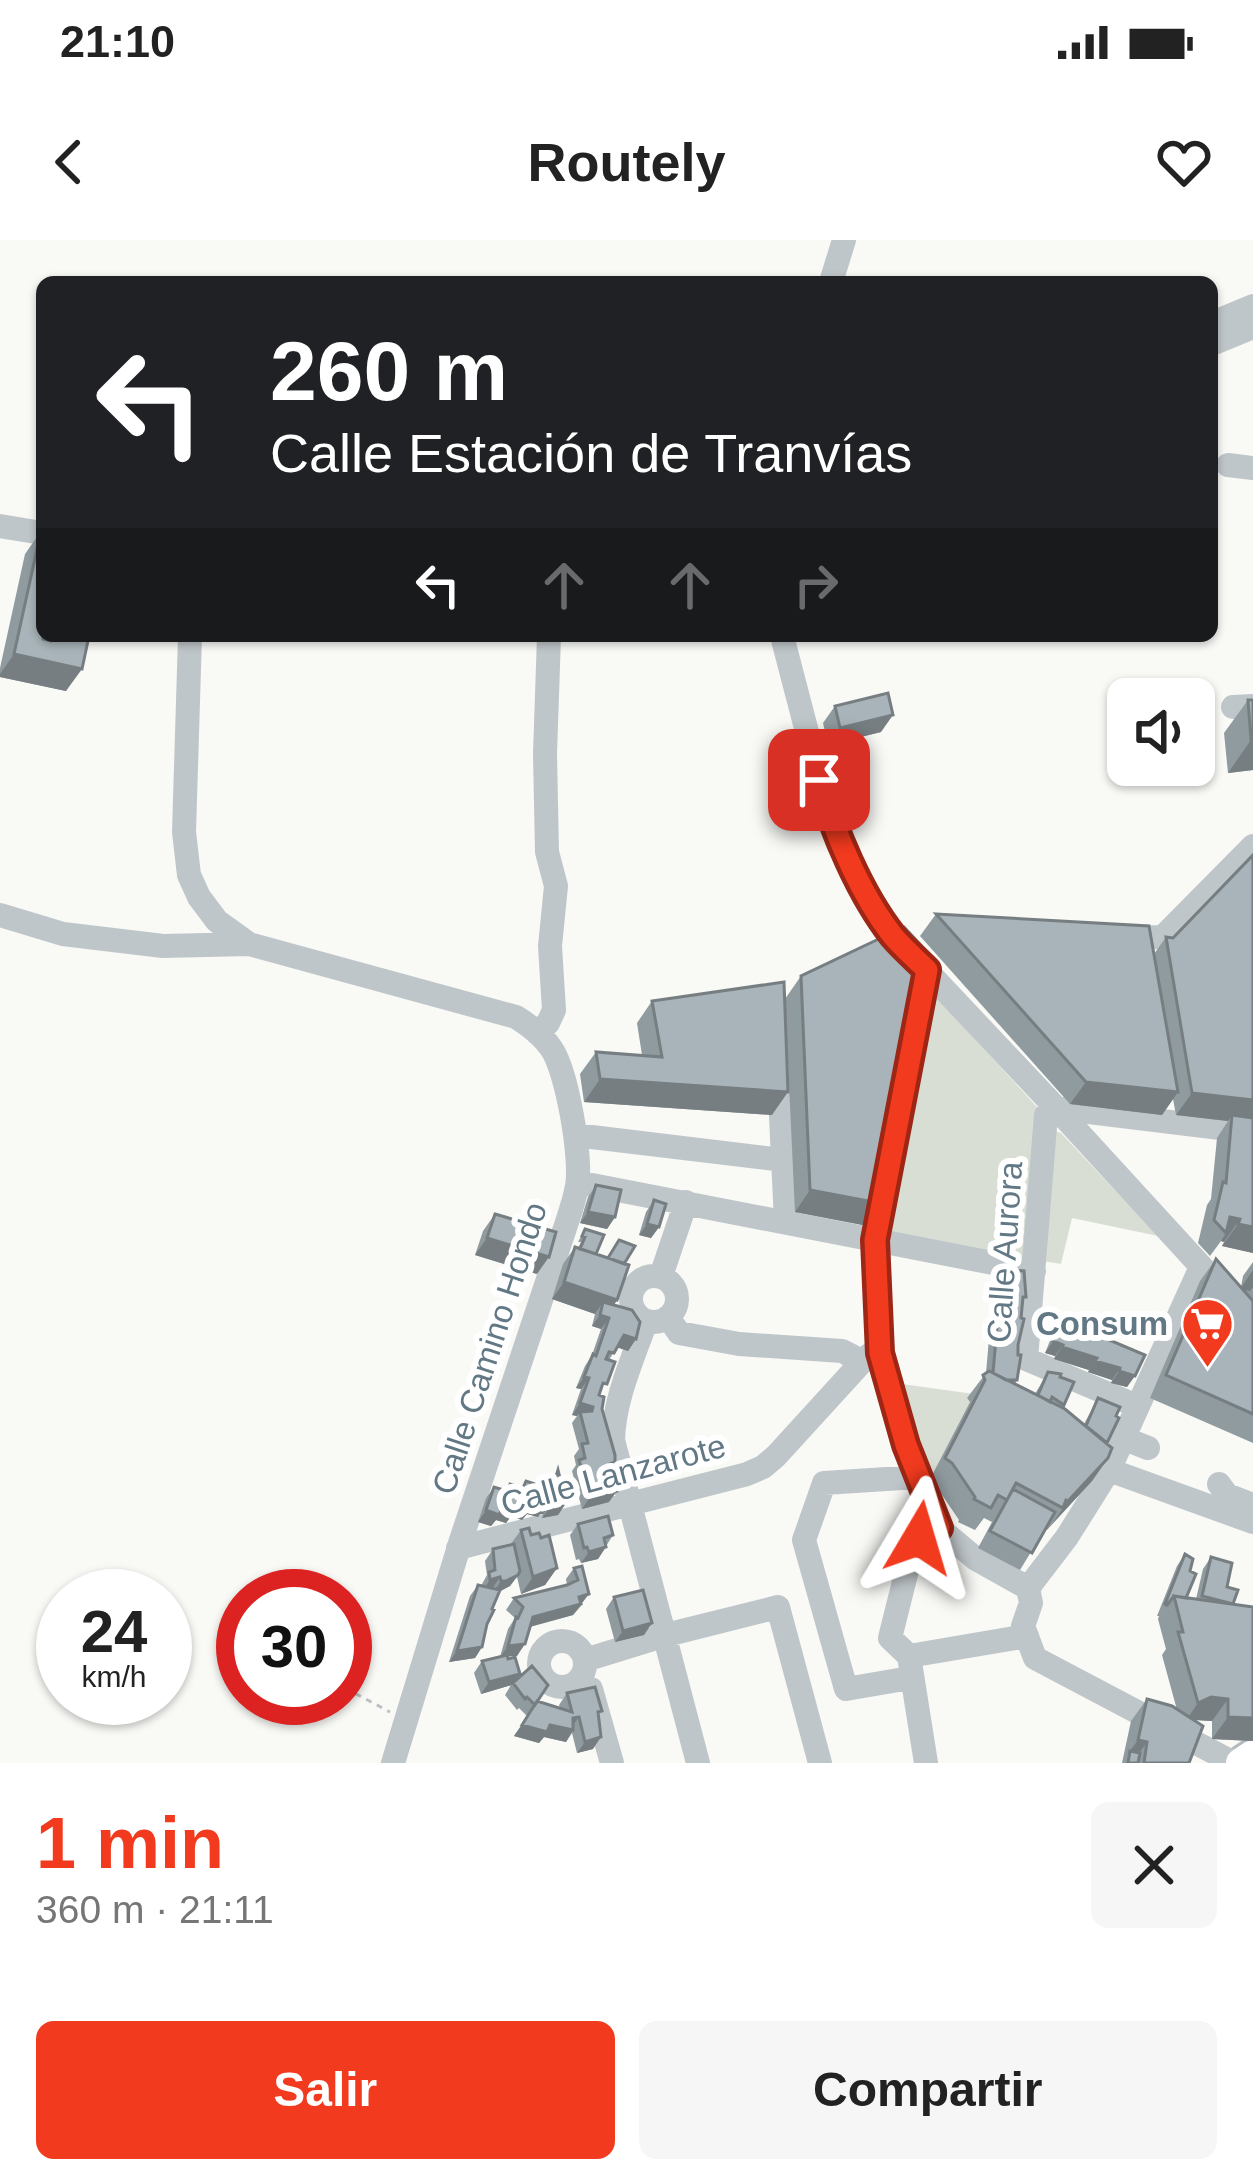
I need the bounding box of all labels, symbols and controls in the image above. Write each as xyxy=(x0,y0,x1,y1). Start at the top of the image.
text: 21:10 xyxy=(60,16,175,67)
icon: back xyxy=(36,129,102,195)
icon: heart xyxy=(1151,129,1217,195)
text: Routely xyxy=(527,132,726,192)
icon: left xyxy=(72,324,228,480)
text: 260 m xyxy=(270,324,508,418)
text: Calle Estación de Tranvías xyxy=(270,423,912,483)
icon: left xyxy=(405,552,471,618)
icon: ahead xyxy=(531,552,597,618)
icon: ahead xyxy=(657,552,723,618)
icon: right xyxy=(783,552,849,618)
map controls xyxy=(1107,678,1215,786)
button: sound xyxy=(1107,678,1215,786)
pin xyxy=(768,729,870,831)
icon: arrive xyxy=(786,747,852,813)
street label: Calle Aurora xyxy=(980,1160,1029,1344)
street label: Calle Camino Hondo xyxy=(425,1198,554,1499)
supermarket icon: Consum xyxy=(1179,1295,1235,1369)
place label: Consum xyxy=(1036,1305,1168,1342)
street label: Calle Lanzarote xyxy=(497,1427,730,1522)
position arrow xyxy=(856,1475,982,1601)
speed limit sign: 30 xyxy=(216,1569,372,1725)
text: 24 xyxy=(81,1598,147,1665)
text: km/h xyxy=(81,1660,147,1693)
button: close xyxy=(1091,1802,1217,1928)
text: 1 min xyxy=(36,1803,224,1883)
text: 360 m · 21:11 xyxy=(36,1888,274,1931)
button: Salir xyxy=(36,2021,615,2159)
button: Compartir xyxy=(639,2021,1217,2159)

